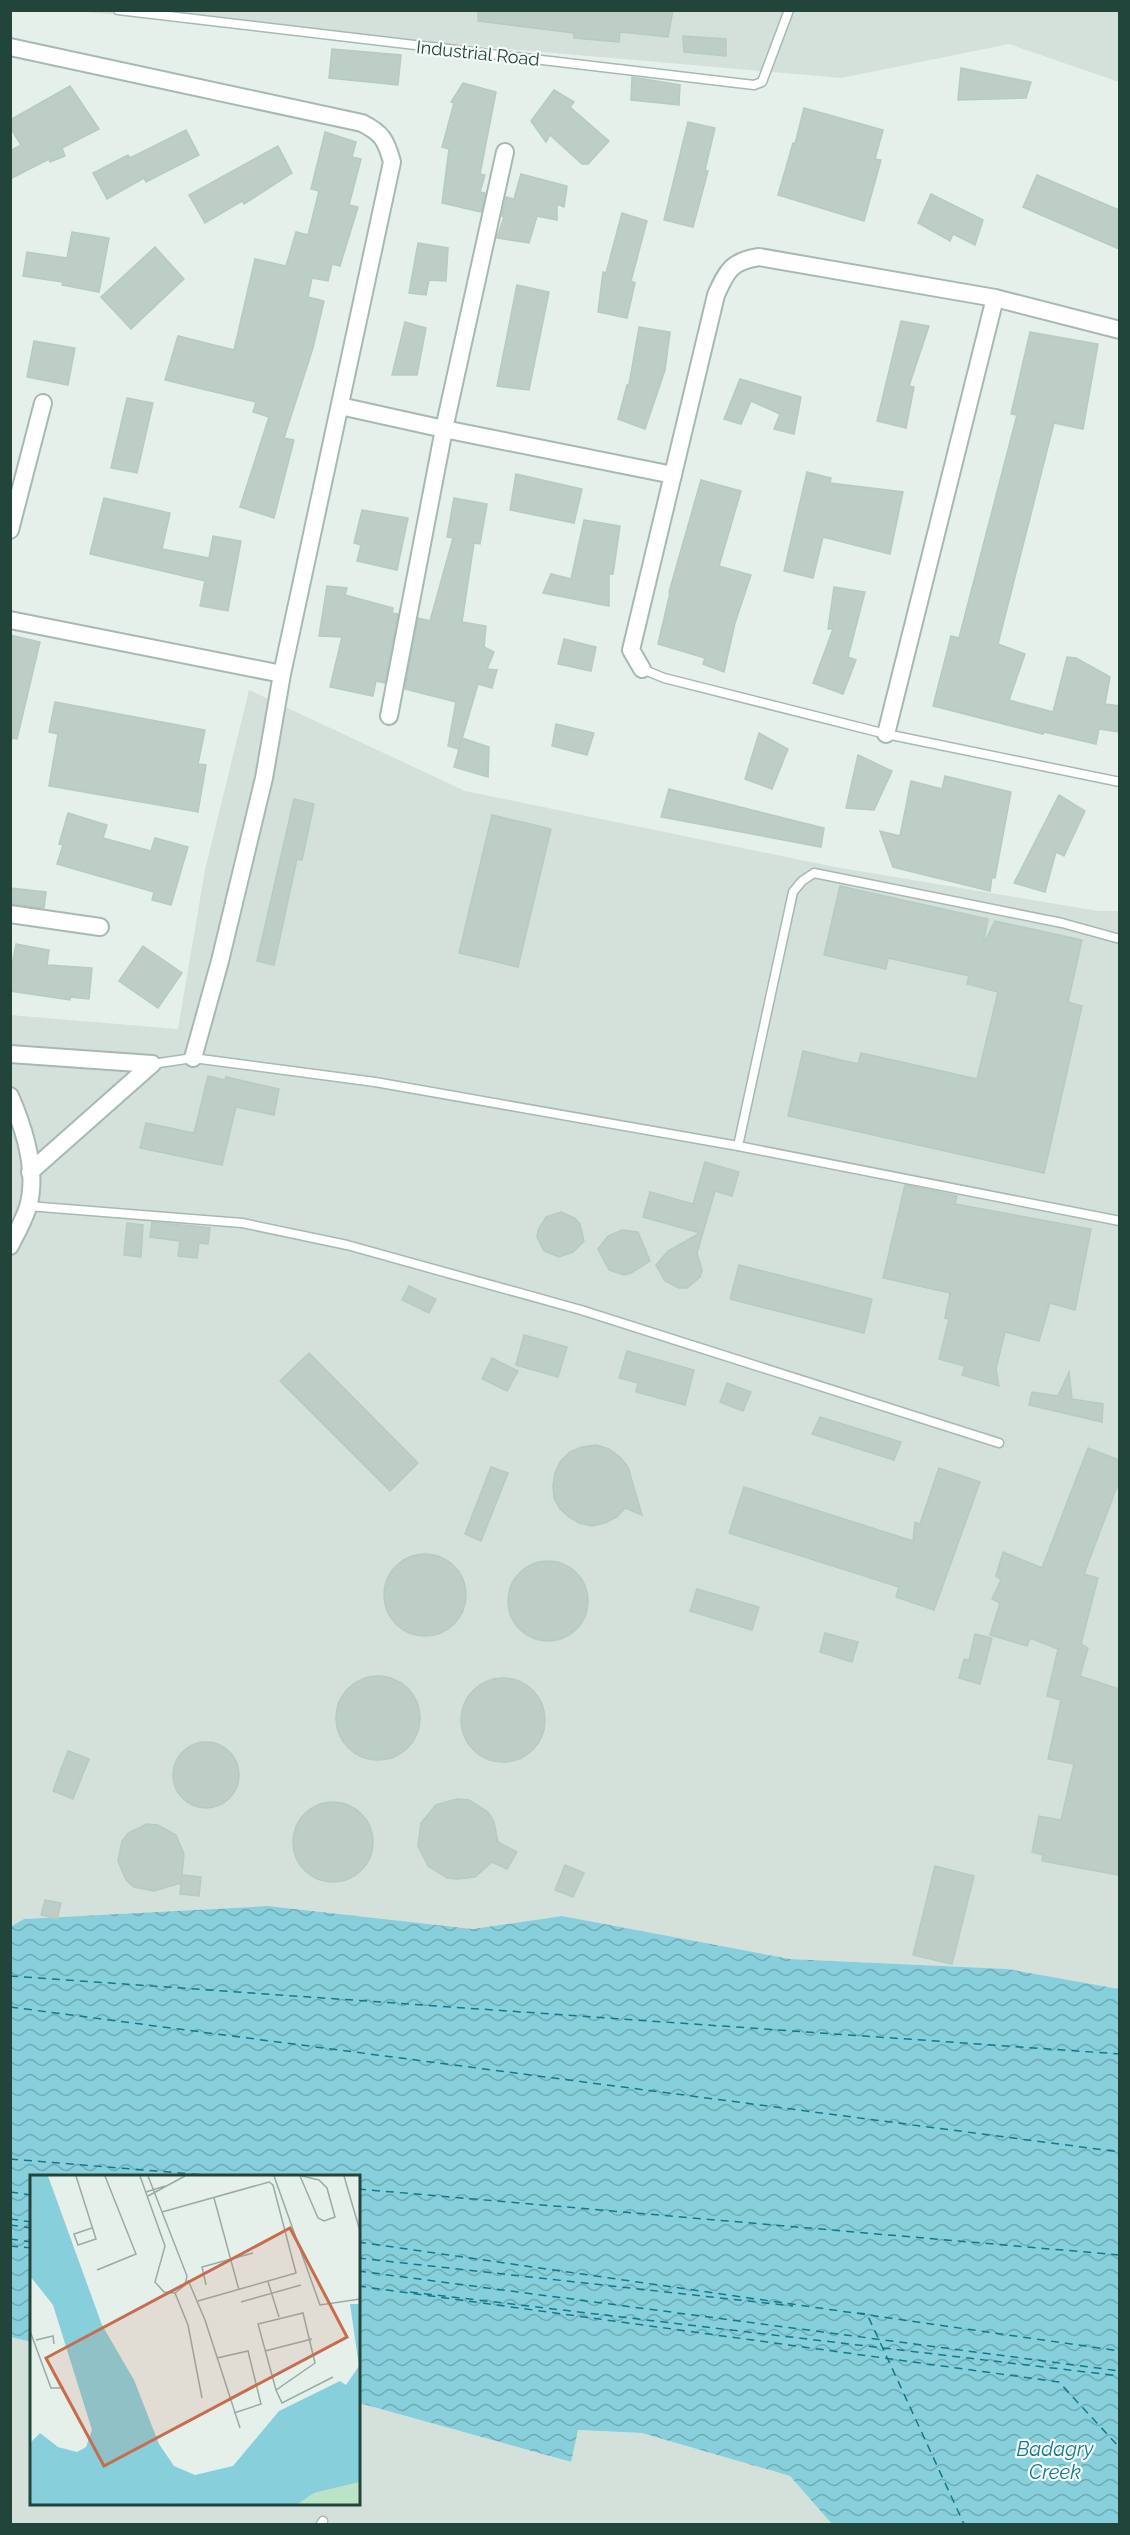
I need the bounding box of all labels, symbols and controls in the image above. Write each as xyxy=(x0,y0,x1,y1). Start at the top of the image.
street label: Industrial Road xyxy=(415,36,541,70)
inset map xyxy=(30,2175,360,2505)
water label: Badagry Creek xyxy=(1016,2437,1095,2484)

